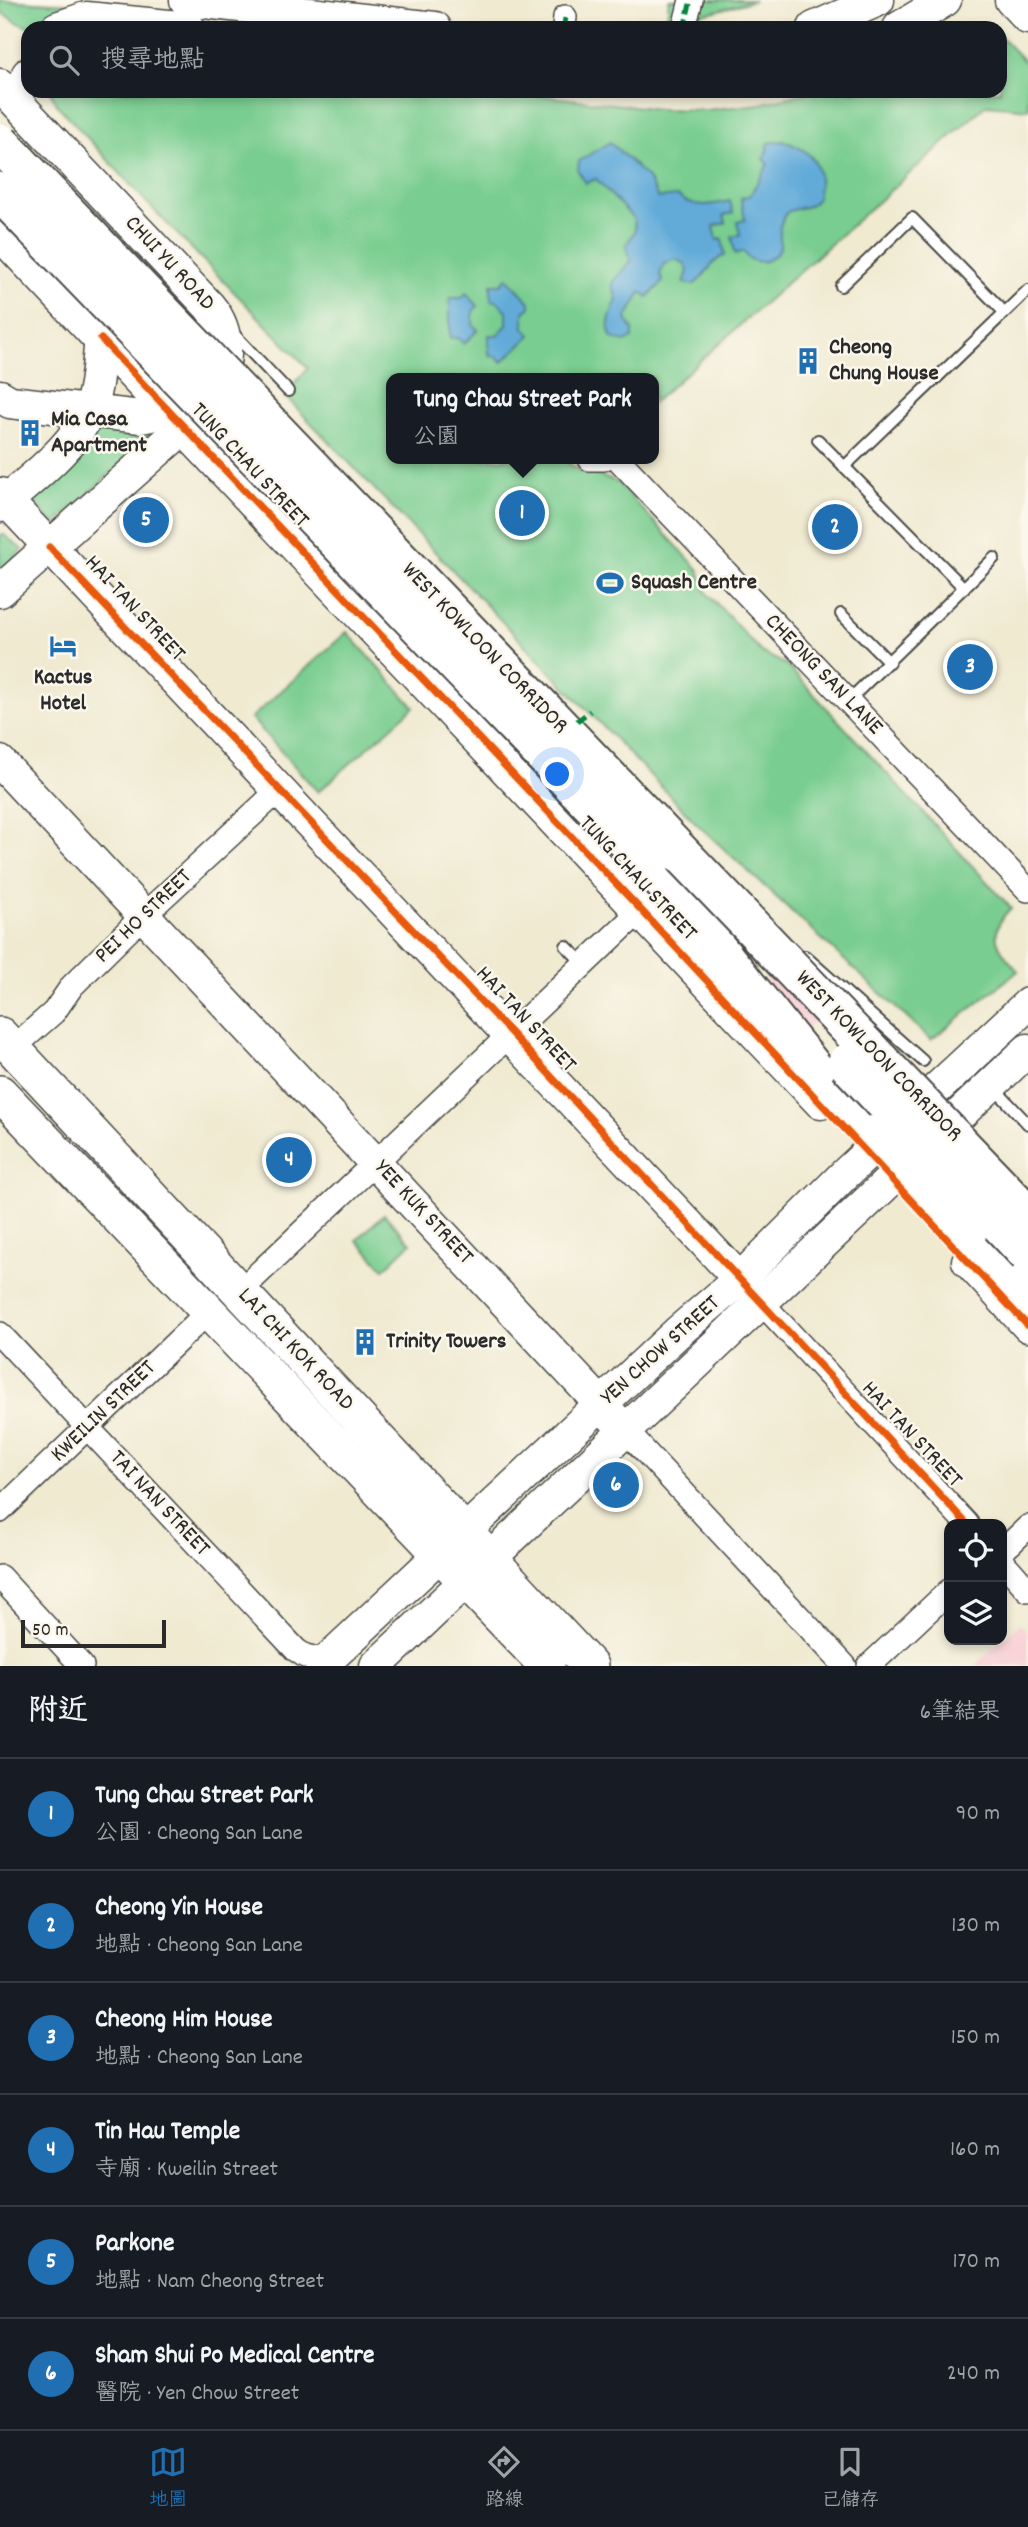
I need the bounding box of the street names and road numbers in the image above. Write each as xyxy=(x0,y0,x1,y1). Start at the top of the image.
street label: CHUI YU ROAD xyxy=(116,209,222,319)
street label: TUNG CHAU STREET xyxy=(182,396,316,536)
street label: HAI TAN STREET xyxy=(76,548,192,670)
street label: WEST KOWLOON CORRIDOR xyxy=(393,555,575,743)
street label: CHEONG SAN LANE xyxy=(756,607,890,744)
street label: TUNG CHAU STREET xyxy=(570,809,704,949)
street label: PEI HO STREET xyxy=(88,862,200,972)
street label: HAI TAN STREET xyxy=(467,959,583,1081)
street label: WEST KOWLOON CORRIDOR xyxy=(787,963,969,1151)
street label: YEE KUK STREET xyxy=(366,1153,480,1273)
street label: LAI CHI KOK ROAD xyxy=(229,1281,361,1419)
street label: YEN CHOW STREET xyxy=(594,1288,728,1414)
street label: KWEILIN STREET xyxy=(44,1353,164,1471)
street label: HAI TAN STREET xyxy=(853,1374,969,1496)
street label: TAI NAN STREET xyxy=(101,1443,217,1565)

